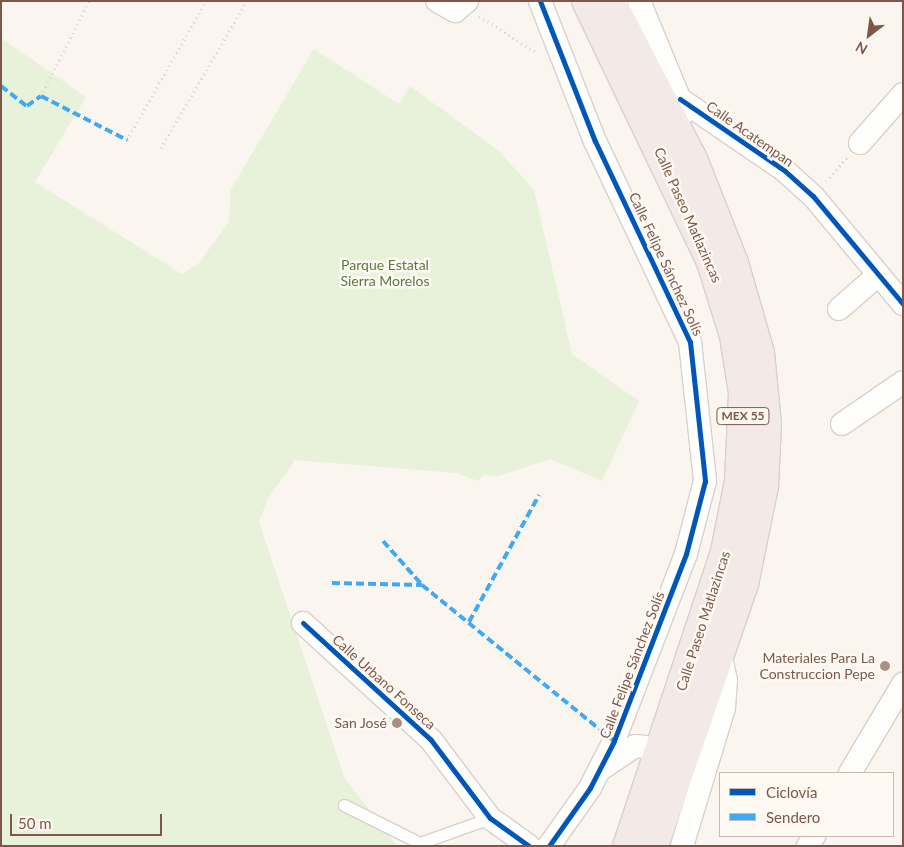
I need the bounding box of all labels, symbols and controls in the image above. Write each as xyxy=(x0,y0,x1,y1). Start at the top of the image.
north arrow xyxy=(844,10,894,60)
text: N xyxy=(852,38,870,58)
street label: Calle Acatempan xyxy=(703,98,797,170)
street label: Calle Paseo Matlazincas xyxy=(651,145,725,285)
street label: Calle Felipe Sánchez Solís xyxy=(625,190,707,338)
park label: Parque Estatal Sierra Morelos xyxy=(340,257,430,290)
road number: MEX 55 xyxy=(716,406,770,426)
street label: Calle Paseo Matlazincas xyxy=(672,549,734,693)
street label: Calle Felipe Sánchez Solís xyxy=(596,589,668,741)
street label: Calle Urbano Fonseca xyxy=(329,631,439,733)
place label: Materiales Para La Construccion Pepe xyxy=(759,650,875,682)
marker: Materiales Para La Construccion Pepe xyxy=(879,660,891,672)
place label: San José xyxy=(334,715,387,731)
marker: San José xyxy=(391,717,403,729)
legend xyxy=(719,772,894,837)
text: Ciclovía xyxy=(766,783,817,801)
scale bar xyxy=(12,804,165,836)
text: Sendero xyxy=(766,808,820,826)
text: 50 m xyxy=(18,814,52,832)

